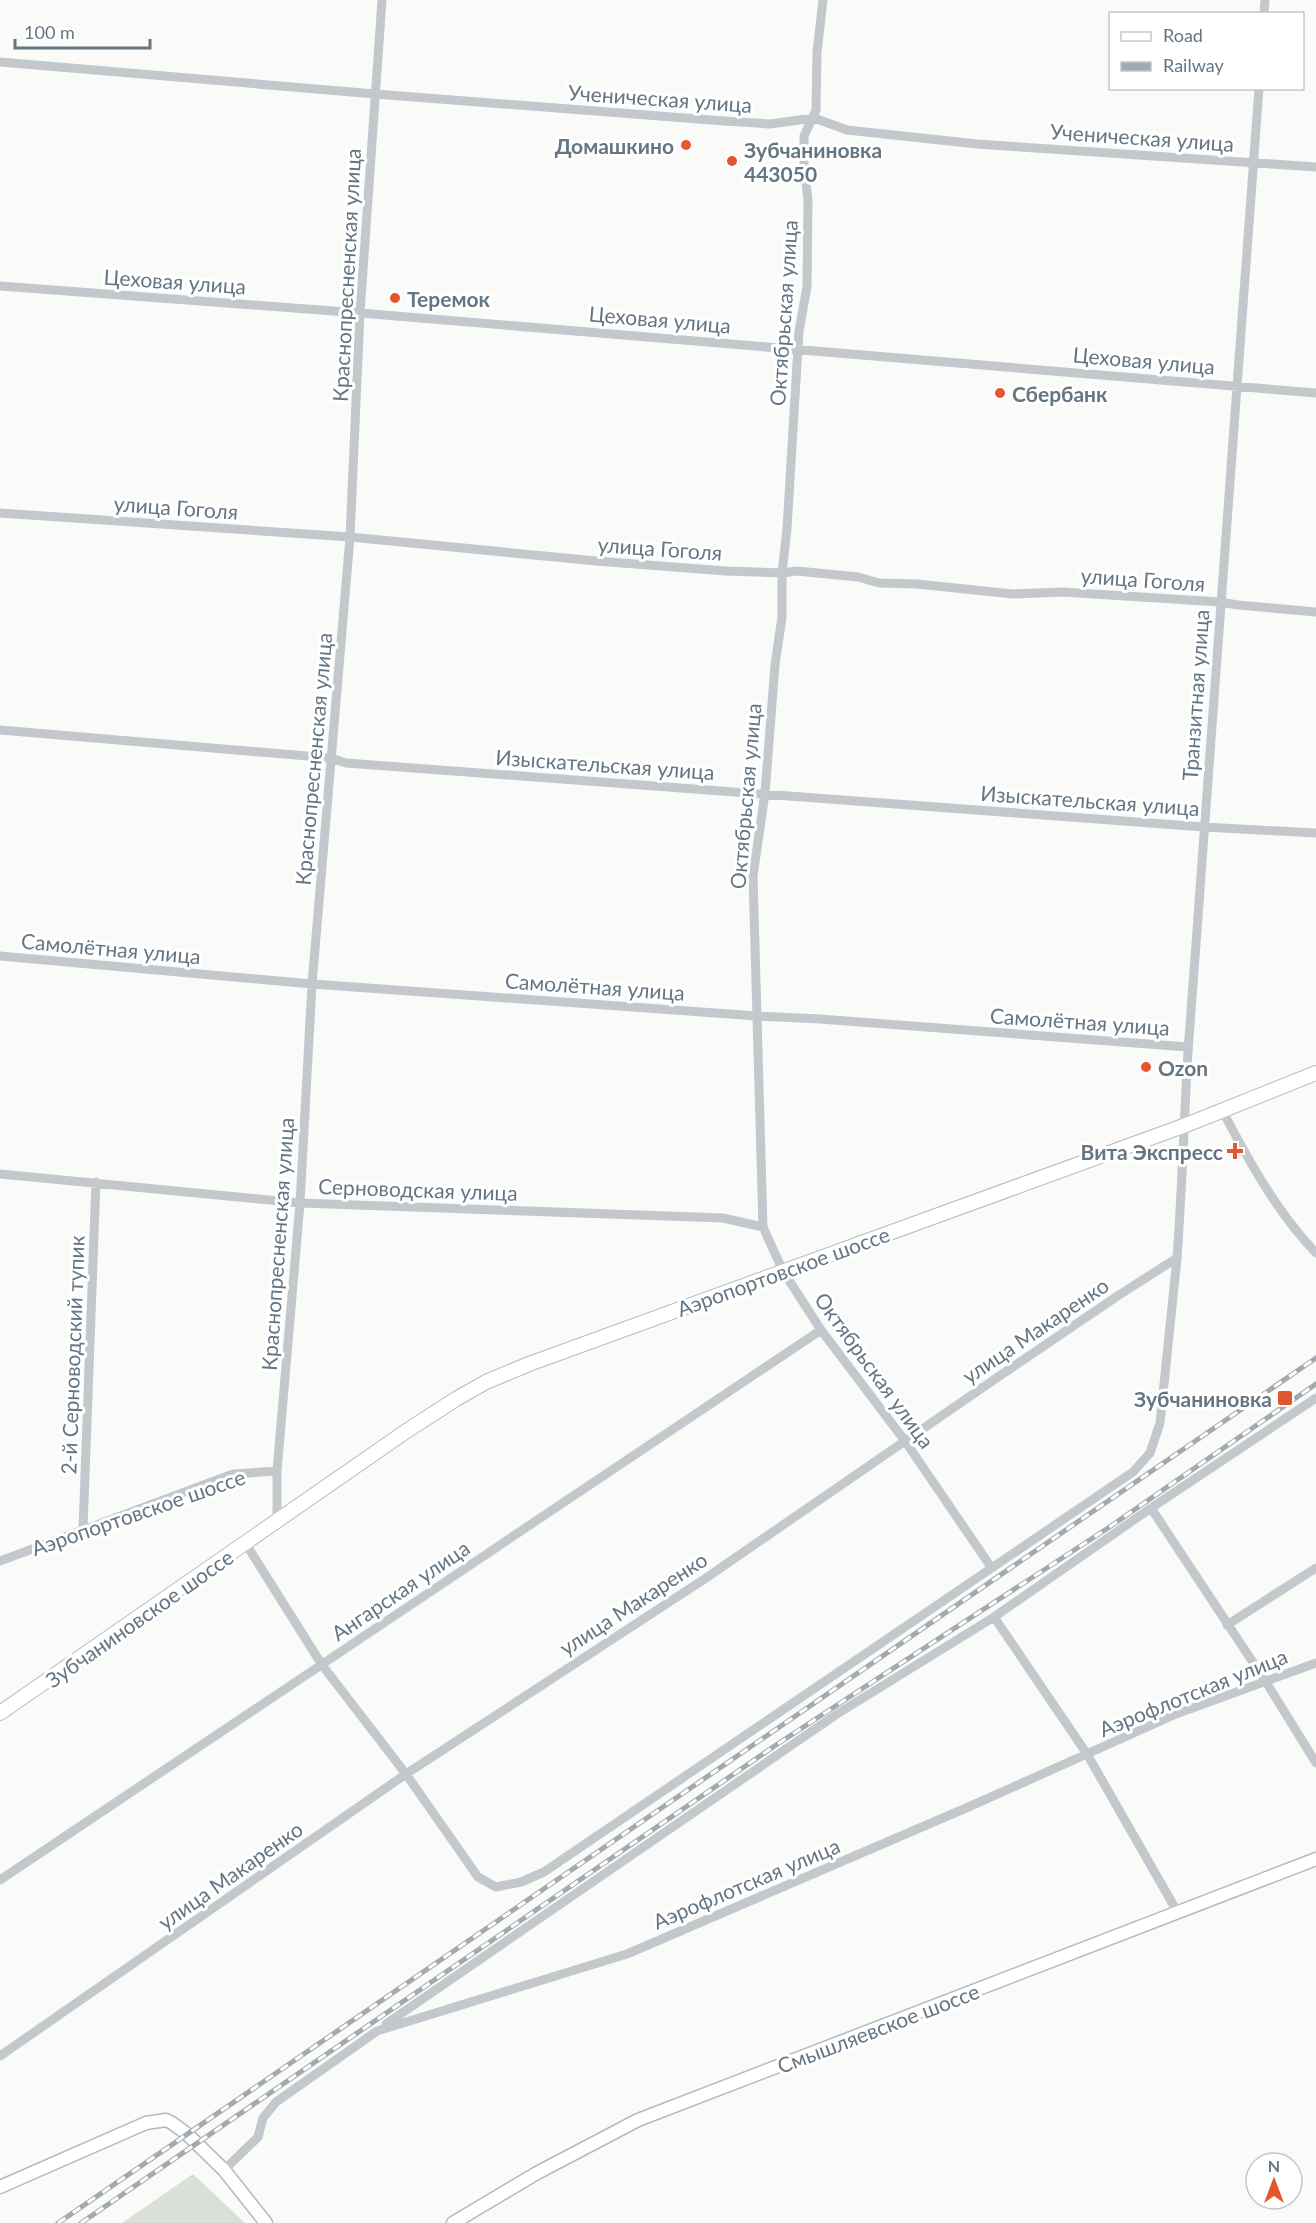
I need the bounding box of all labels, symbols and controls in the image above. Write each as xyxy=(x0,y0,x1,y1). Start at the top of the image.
scale bar xyxy=(15,12,150,50)
legend xyxy=(1109,12,1304,90)
text: 100 m xyxy=(24,21,75,43)
text: Road xyxy=(1163,24,1203,46)
text: Railway xyxy=(1163,54,1224,76)
street label: Ученическая улица xyxy=(567,79,753,117)
street label: Ученическая улица xyxy=(1049,118,1235,156)
place label: Домашкино xyxy=(555,133,674,158)
place label: Зубчаниновка 443050 xyxy=(744,137,882,186)
marker: Домашкино xyxy=(679,138,693,152)
street label: Краснопресненская улица xyxy=(327,148,365,402)
marker: Зубчаниновка 443050 xyxy=(725,154,739,168)
street label: Октябрьская улица xyxy=(764,219,802,407)
street label: Цеховая улица xyxy=(103,264,247,298)
place label: Теремок xyxy=(407,286,491,311)
marker: Теремок xyxy=(388,291,402,305)
street label: Цеховая улица xyxy=(588,300,732,338)
street label: Цеховая улица xyxy=(1072,341,1216,379)
place label: Сбербанк xyxy=(1012,381,1108,406)
marker: Сбербанк xyxy=(993,386,1007,400)
street label: улица Гоголя xyxy=(113,490,239,524)
street label: улица Гоголя xyxy=(597,531,723,565)
street label: улица Гоголя xyxy=(1080,562,1206,596)
street label: Транзитная улица xyxy=(1177,609,1213,781)
street label: Краснопресненская улица xyxy=(289,632,337,886)
street label: Октябрьская улица xyxy=(724,702,766,890)
street label: Изыскательская улица xyxy=(495,744,715,784)
street label: Изыскательская улица xyxy=(980,780,1200,820)
street label: Самолётная улица xyxy=(20,928,202,968)
street label: Самолётная улица xyxy=(504,967,686,1005)
street label: Самолётная улица xyxy=(989,1002,1171,1040)
place label: Ozon xyxy=(1158,1055,1208,1080)
marker: Ozon xyxy=(1139,1060,1153,1074)
street label: Краснопресненская улица xyxy=(256,1117,298,1371)
place label: Вита Экспресс xyxy=(1081,1139,1223,1164)
marker: Вита Экспресс xyxy=(1228,1144,1242,1158)
street label: Серноводская улица xyxy=(318,1173,518,1205)
street label: Аэропортовское шоссе xyxy=(673,1221,893,1321)
street label: 2-й Серноводский тупик xyxy=(55,1235,89,1475)
street label: улица Макаренко xyxy=(957,1272,1113,1388)
street label: Октябрьская улица xyxy=(810,1287,940,1453)
place label: Зубчаниновка xyxy=(1134,1386,1272,1411)
marker: Зубчаниновка xyxy=(1276,1389,1294,1407)
street label: Аэропортовское шоссе xyxy=(28,1464,248,1560)
street label: Ангарская улица xyxy=(326,1535,474,1645)
street label: Зубчаниновское шоссе xyxy=(40,1544,238,1692)
street label: улица Макаренко xyxy=(555,1546,711,1660)
street label: Аэрофлотская улица xyxy=(1095,1643,1291,1741)
street label: улица Макаренко xyxy=(153,1816,307,1934)
street label: Аэрофлотская улица xyxy=(649,1832,843,1934)
street label: Смышляевское шоссе xyxy=(774,1978,982,2078)
north arrow xyxy=(1244,2151,1304,2211)
text: N xyxy=(1268,2156,1280,2175)

